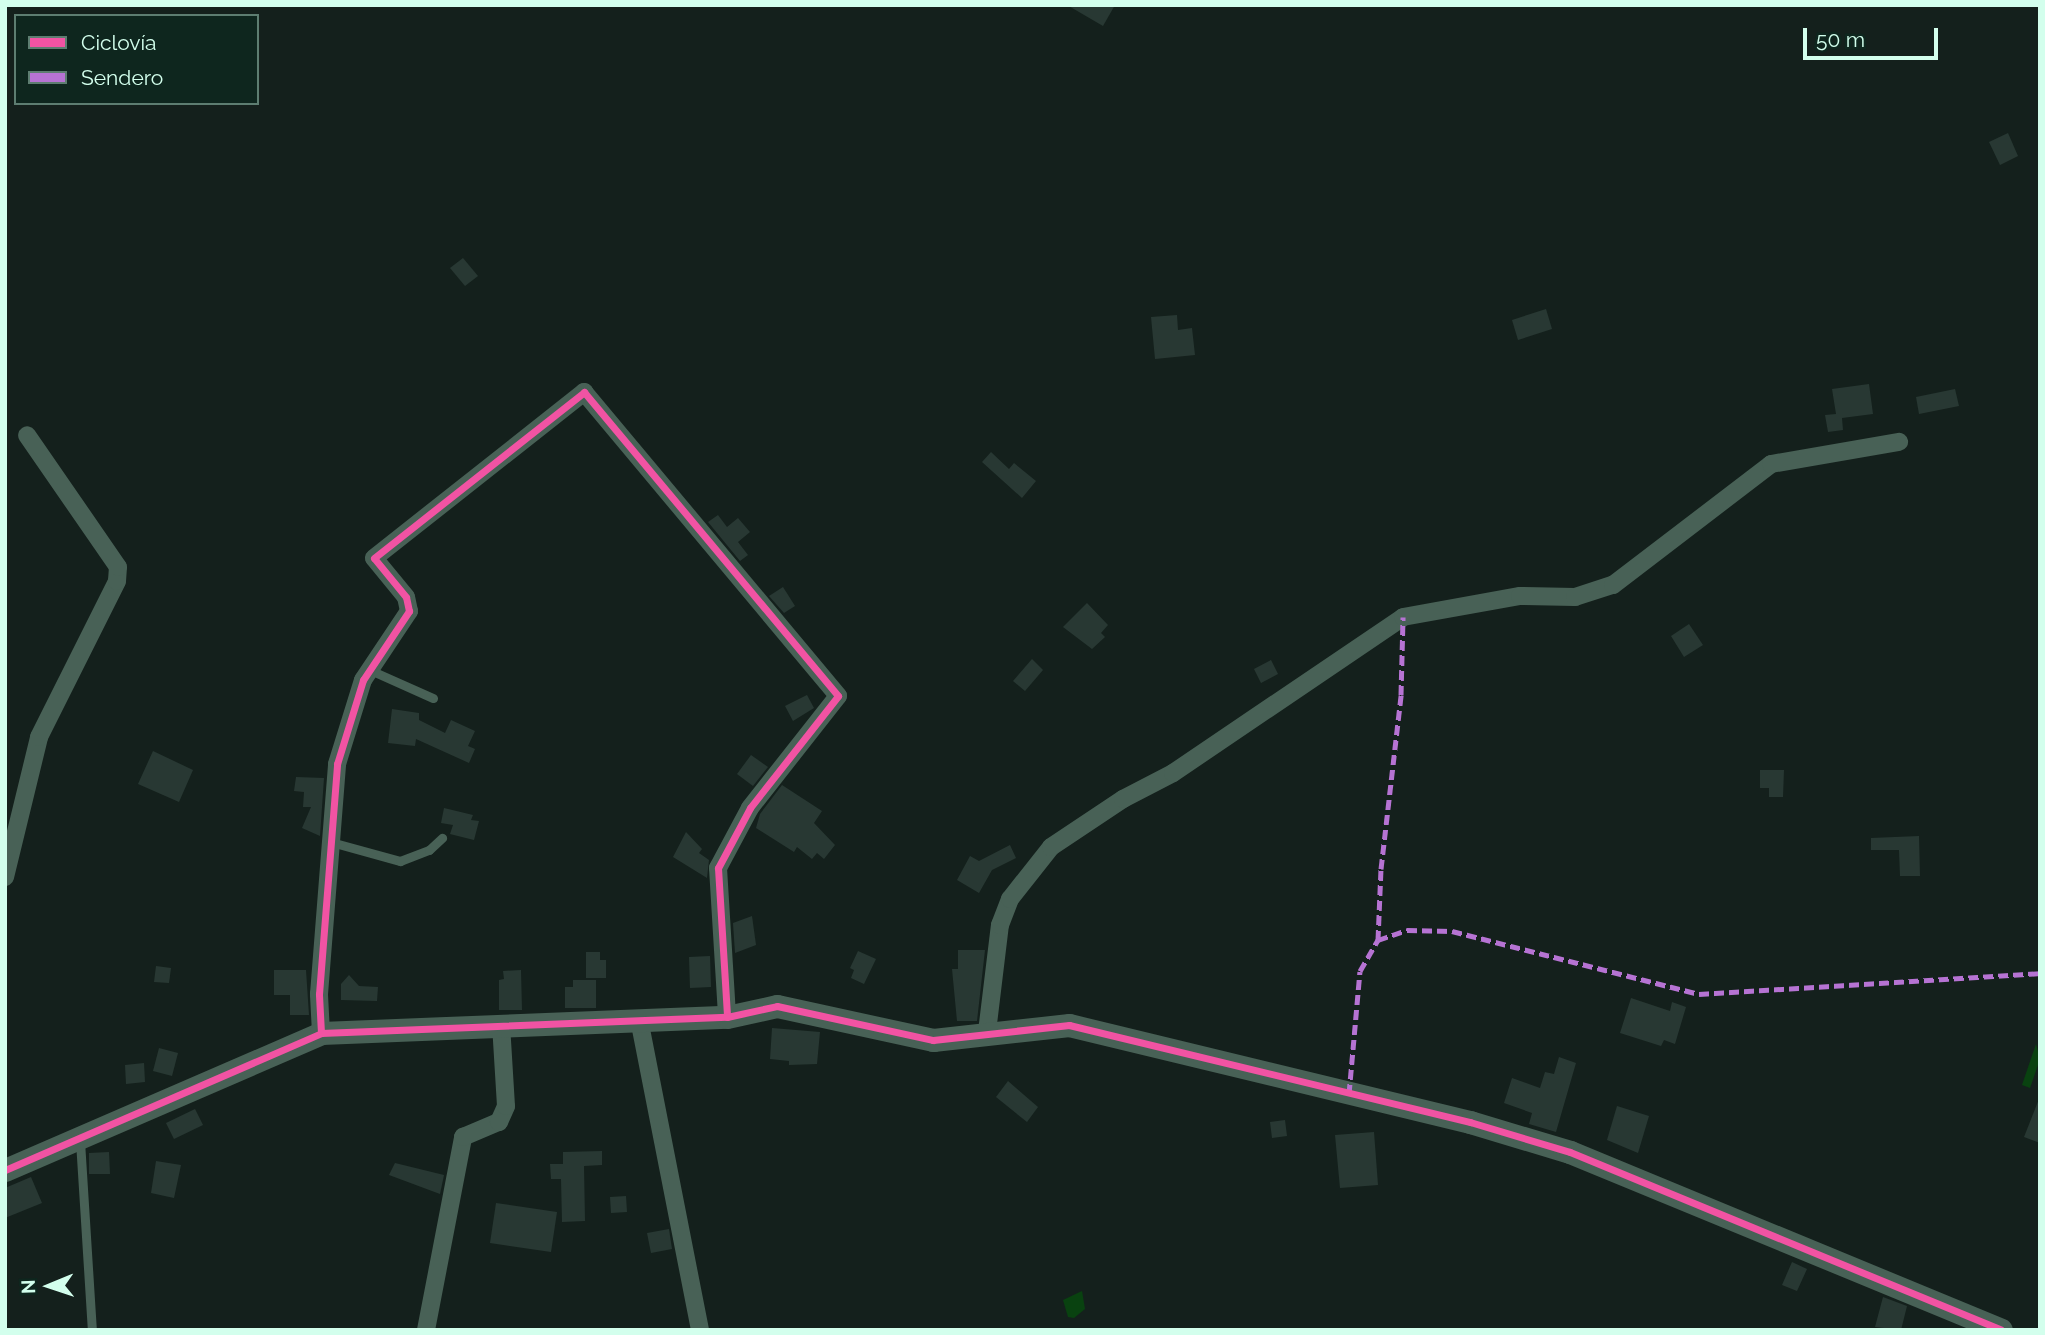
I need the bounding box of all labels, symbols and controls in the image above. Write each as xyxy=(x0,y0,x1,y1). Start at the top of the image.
legend xyxy=(14,14,259,105)
scale bar xyxy=(1807,14,1942,58)
text: 50 m xyxy=(1816,27,1865,52)
text: Ciclovía xyxy=(81,30,157,55)
text: Sendero xyxy=(81,65,163,90)
north arrow xyxy=(14,1251,84,1321)
text: N xyxy=(17,1279,39,1294)

